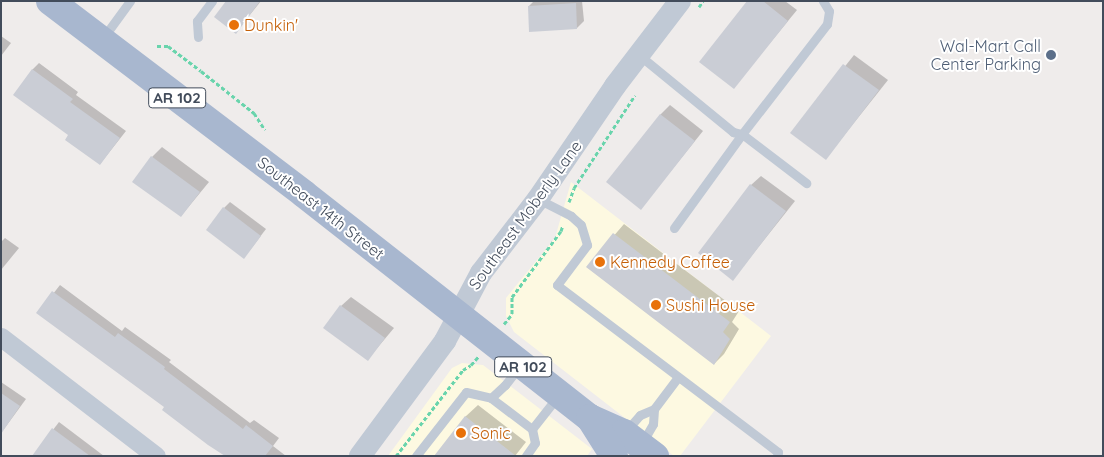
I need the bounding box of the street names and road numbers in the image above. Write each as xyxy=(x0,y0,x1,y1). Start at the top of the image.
road number: AR 102 xyxy=(147,86,207,110)
street label: Southeast Moberly Lane xyxy=(464,137,586,293)
street label: Southeast 14th Street xyxy=(254,153,388,263)
road number: AR 102 xyxy=(493,354,553,380)

